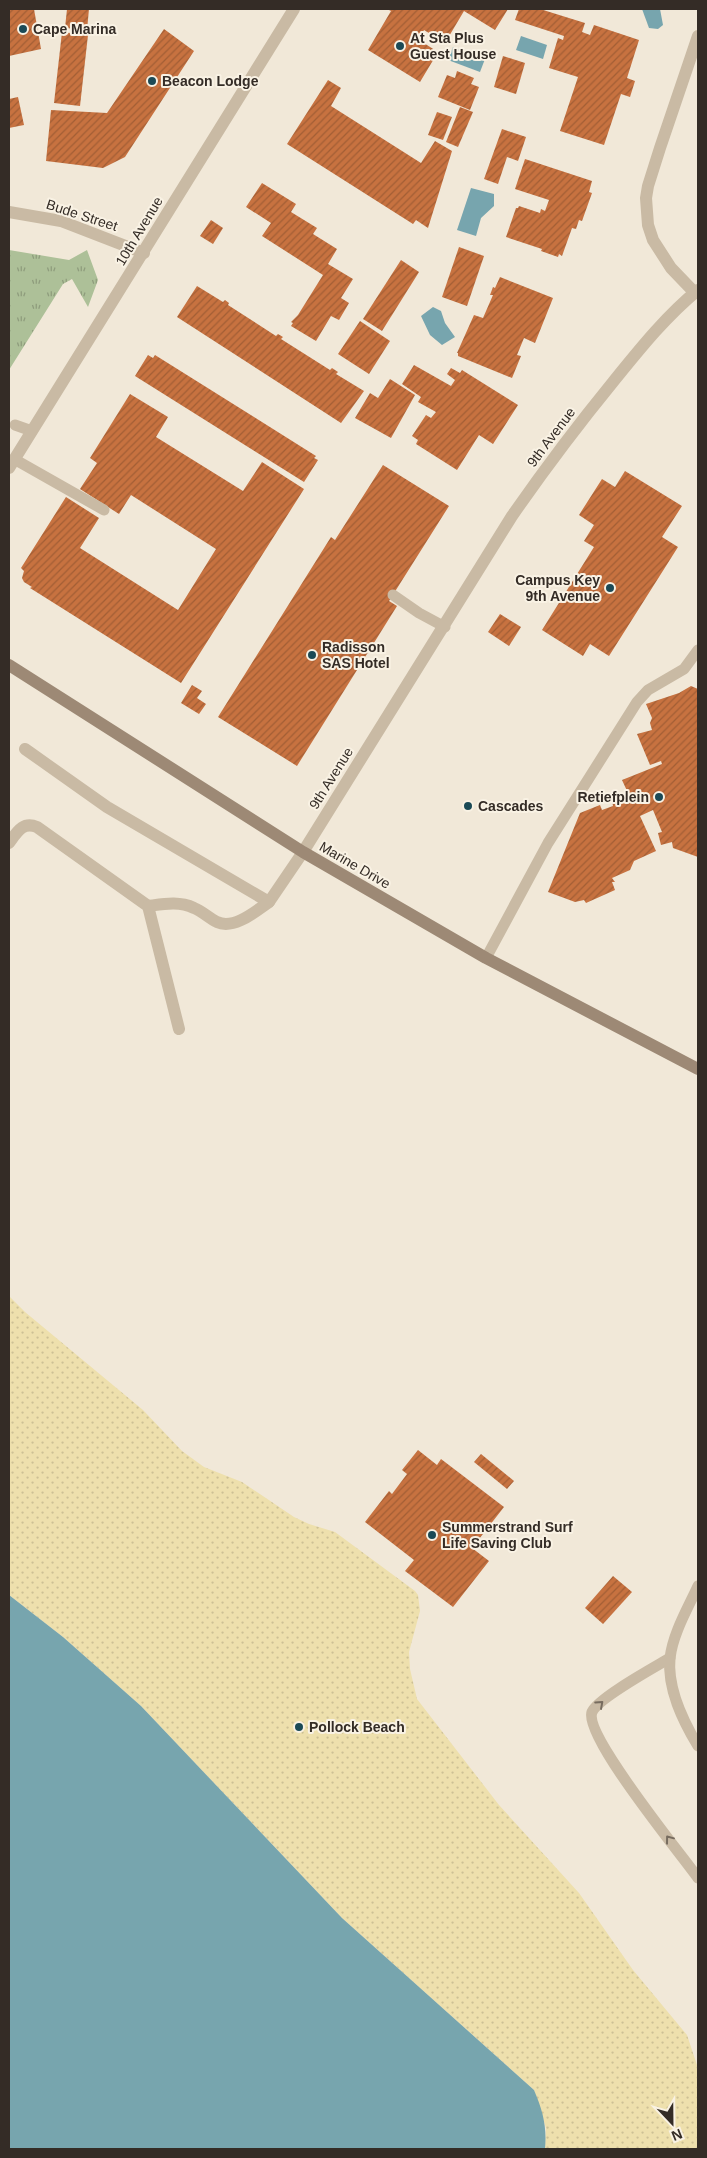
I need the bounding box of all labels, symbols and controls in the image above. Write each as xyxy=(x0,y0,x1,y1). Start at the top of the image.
place label: Cape Marina xyxy=(33,21,116,37)
marker: Cape Marina xyxy=(17,23,29,35)
place label: At Sta Plus Guest House xyxy=(410,30,497,62)
marker: At Sta Plus Guest House xyxy=(394,40,406,52)
place label: Beacon Lodge xyxy=(162,73,259,89)
marker: Beacon Lodge xyxy=(146,75,158,87)
street label: 10th Avenue xyxy=(112,193,166,268)
street label: Bude Street xyxy=(44,196,120,234)
street label: 9th Avenue xyxy=(524,404,579,470)
place label: Campus Key 9th Avenue xyxy=(515,572,600,604)
marker: Campus Key 9th Avenue xyxy=(604,582,616,594)
place label: Radisson SAS Hotel xyxy=(322,639,390,671)
marker: Radisson SAS Hotel xyxy=(306,649,318,661)
street label: 9th Avenue xyxy=(306,744,356,812)
place label: Retiefplein xyxy=(577,789,649,805)
marker: Retiefplein xyxy=(653,791,665,803)
place label: Cascades xyxy=(478,798,544,814)
marker: Cascades xyxy=(462,800,474,812)
street label: Marine Drive xyxy=(317,838,394,892)
place label: Summerstrand Surf Life Saving Club xyxy=(442,1519,573,1551)
marker: Summerstrand Surf Life Saving Club xyxy=(426,1529,438,1541)
one-way arrow xyxy=(595,1701,604,1710)
place label: Pollock Beach xyxy=(309,1719,405,1735)
marker: Pollock Beach xyxy=(293,1721,305,1733)
one-way arrow xyxy=(666,1835,675,1845)
north arrow xyxy=(647,2098,697,2148)
text: N xyxy=(669,2126,685,2144)

